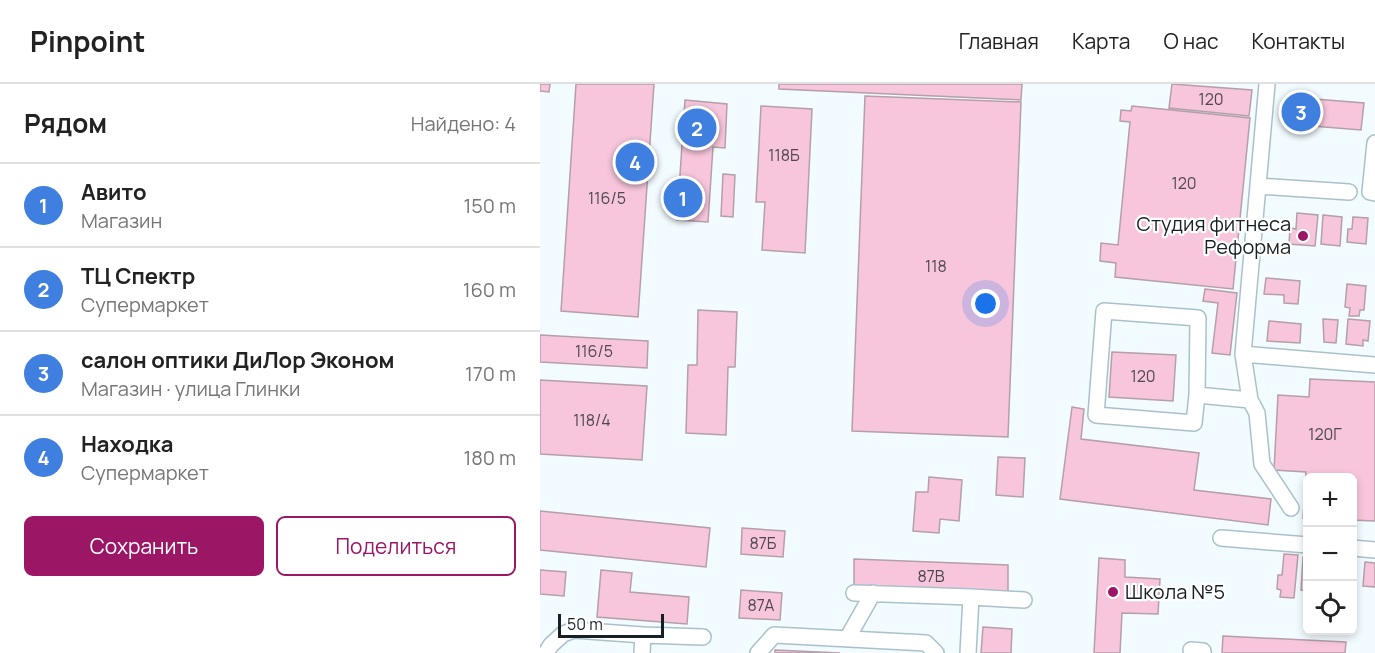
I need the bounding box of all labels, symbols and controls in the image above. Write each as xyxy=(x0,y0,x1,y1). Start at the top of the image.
text: Pinpoint xyxy=(30,22,145,60)
text: Главная xyxy=(959,27,1039,55)
text: Карта xyxy=(1072,27,1130,55)
text: О нас xyxy=(1163,27,1219,55)
text: Контакты xyxy=(1252,27,1345,55)
house number: 120 xyxy=(1198,88,1224,110)
pin: 3 xyxy=(1282,90,1320,135)
text: Рядом xyxy=(24,105,107,141)
pin: 2 xyxy=(678,106,716,150)
text: Найдено: 4 xyxy=(411,110,516,137)
pin: 4 xyxy=(616,140,655,184)
house number: 118Б xyxy=(768,144,800,166)
house number: 120 xyxy=(1171,172,1197,194)
pin: 1 xyxy=(664,176,702,220)
text: Авито xyxy=(81,177,147,207)
house number: 116/5 xyxy=(588,187,626,209)
text: 1 xyxy=(39,192,48,219)
text: 150 m xyxy=(463,192,516,219)
text: Магазин xyxy=(81,207,162,234)
place label: Студия фитнеса Реформа xyxy=(1137,210,1291,260)
marker: Студия фитнеса Реформа xyxy=(1296,229,1310,243)
house number: 118 xyxy=(925,255,947,277)
text: ТЦ Спектр xyxy=(81,261,195,291)
text: 2 xyxy=(38,276,49,303)
text: 160 m xyxy=(463,276,516,303)
your location xyxy=(971,289,1000,318)
text: Супермаркет xyxy=(81,291,209,318)
house number: 116/5 xyxy=(575,340,613,362)
text: салон оптики ДиЛор Эконом xyxy=(81,345,394,375)
text: 3 xyxy=(38,360,49,387)
text: 170 m xyxy=(465,360,516,387)
house number: 120 xyxy=(1130,365,1156,387)
text: Магазин · улица Глинки xyxy=(81,375,300,402)
house number: 118/4 xyxy=(573,409,611,431)
house number: 120Г xyxy=(1308,423,1342,445)
text: Находка xyxy=(81,429,173,459)
text: 4 xyxy=(37,444,50,471)
text: 180 m xyxy=(463,444,516,471)
text: Супермаркет xyxy=(81,459,209,486)
map controls xyxy=(1303,473,1357,635)
button: + xyxy=(1303,473,1357,527)
button: Сохранить xyxy=(24,516,264,576)
button: Поделиться xyxy=(276,516,516,576)
button: − xyxy=(1303,527,1357,581)
house number: 87Б xyxy=(750,532,777,554)
house number: 87В xyxy=(917,565,945,587)
place label: Школа №5 xyxy=(1125,578,1225,605)
button: locate xyxy=(1303,581,1357,635)
marker: Школа №5 xyxy=(1106,585,1120,599)
house number: 87А xyxy=(748,594,774,616)
scale bar xyxy=(558,611,664,638)
text: 50 m xyxy=(567,613,603,635)

